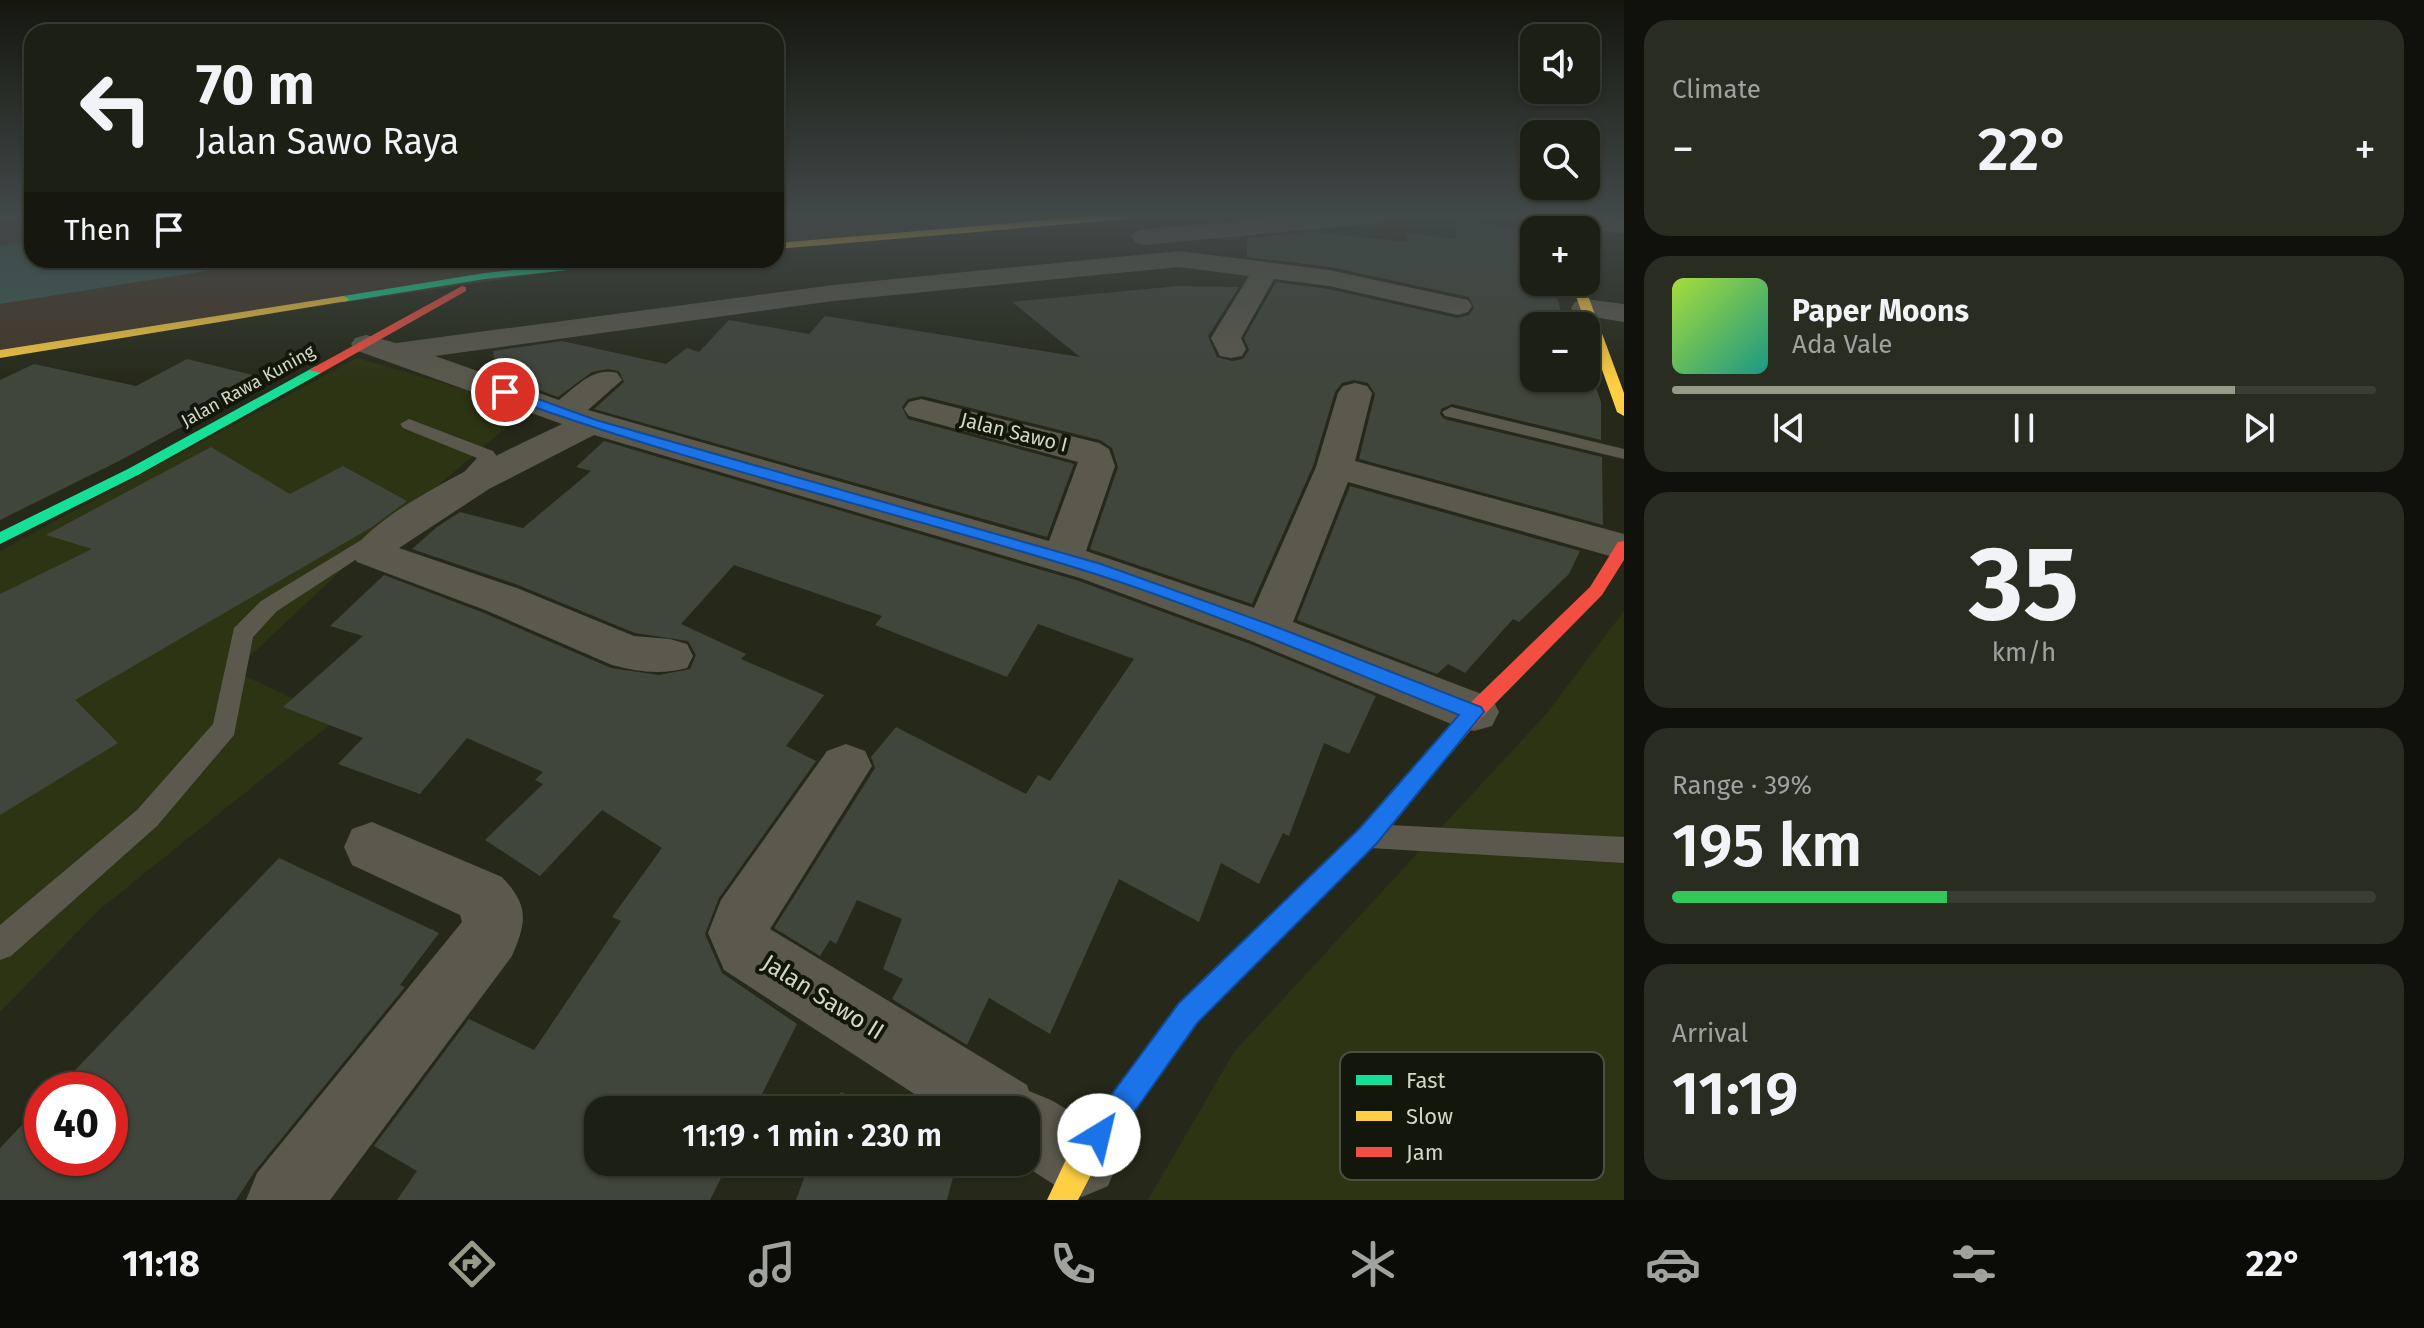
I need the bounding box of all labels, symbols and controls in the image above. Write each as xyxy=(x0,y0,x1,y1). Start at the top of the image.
map controls xyxy=(1520,24,1600,392)
button: sound xyxy=(1520,24,1600,104)
text: 70 m xyxy=(196,52,315,119)
icon: left xyxy=(64,56,168,160)
text: Climate xyxy=(1672,74,1761,105)
text: 22° xyxy=(1978,114,2070,186)
text: Jalan Sawo Raya xyxy=(196,120,459,164)
button: search xyxy=(1520,120,1600,200)
text: − xyxy=(1672,123,1694,176)
text: + xyxy=(2354,123,2376,176)
icon: arrive xyxy=(147,208,191,252)
text: Then xyxy=(64,212,131,248)
button: + xyxy=(1520,216,1600,296)
text: Paper Moons xyxy=(1792,293,1969,329)
button: − xyxy=(1520,312,1600,392)
text: Ada Vale xyxy=(1792,329,1892,360)
street label: Jalan Rawa Kuning xyxy=(177,340,319,432)
pin xyxy=(471,358,539,426)
icon: arrive xyxy=(483,370,527,414)
icon: previous xyxy=(1767,406,1811,450)
icon: pause xyxy=(2002,406,2046,450)
icon: next xyxy=(2237,406,2281,450)
street label: Jalan Sawo I xyxy=(958,407,1070,457)
text: 35 xyxy=(1969,522,2079,647)
text: km/h xyxy=(1992,637,2056,668)
text: Range · 39% xyxy=(1672,770,1812,801)
text: 195 km xyxy=(1672,810,1862,882)
street label: Jalan Sawo II xyxy=(757,948,889,1046)
text: Arrival xyxy=(1672,1018,1748,1049)
legend xyxy=(1340,1052,1604,1180)
text: 11:19 xyxy=(1672,1058,1798,1130)
text: Fast xyxy=(1406,1067,1446,1094)
speed limit sign: 40 xyxy=(24,1072,128,1176)
position arrow xyxy=(1057,1093,1141,1177)
text: Slow xyxy=(1406,1103,1453,1130)
text: 11:19 · 1 min · 230 m xyxy=(682,1118,942,1154)
text: Jam xyxy=(1406,1139,1444,1166)
icon: directions xyxy=(444,1236,500,1292)
icon: music xyxy=(744,1236,800,1292)
icon: phone xyxy=(1045,1236,1101,1292)
icon: climate xyxy=(1345,1236,1401,1292)
icon: car xyxy=(1645,1236,1701,1292)
icon: filters xyxy=(1946,1236,2002,1292)
text: 11:18 xyxy=(122,1242,200,1286)
text: 22° xyxy=(2246,1242,2302,1286)

